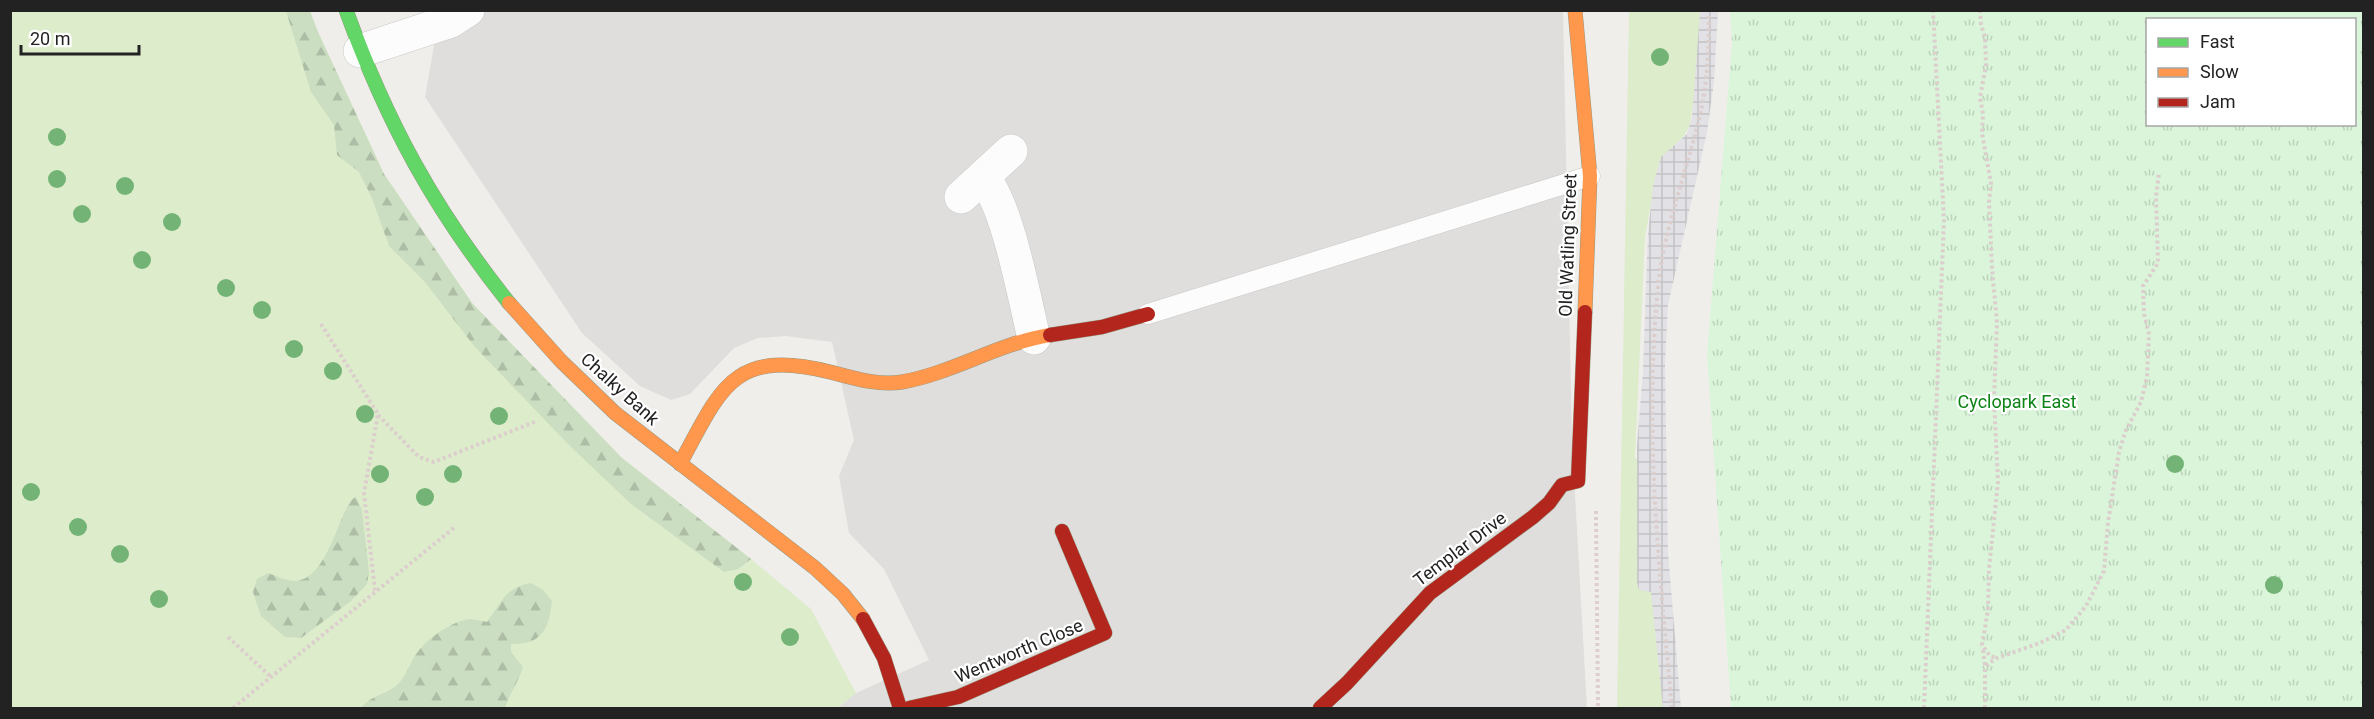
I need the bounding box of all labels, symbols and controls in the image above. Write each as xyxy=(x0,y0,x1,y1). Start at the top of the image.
scale bar xyxy=(21,18,140,56)
legend xyxy=(2146,18,2356,126)
text: 20 m xyxy=(30,28,70,49)
text: Fast xyxy=(2200,31,2235,52)
text: Slow xyxy=(2200,61,2239,82)
text: Jam xyxy=(2200,91,2236,112)
street label: Old Watling Street xyxy=(1555,173,1581,317)
street label: Chalky Bank xyxy=(577,348,664,430)
park label: Cyclopark East xyxy=(1958,391,2077,412)
street label: Templar Drive xyxy=(1409,507,1510,590)
street label: Wentworth Close xyxy=(952,614,1086,687)

